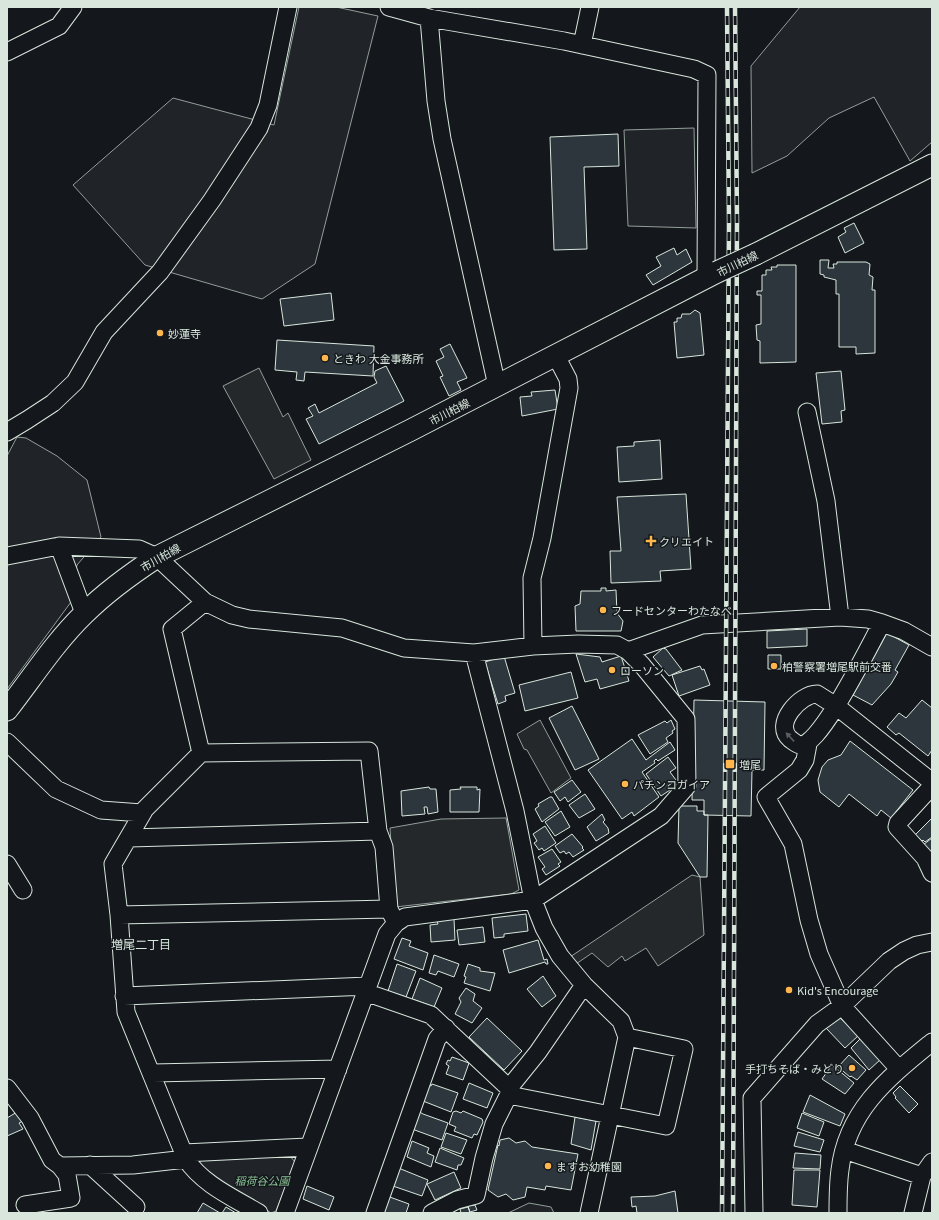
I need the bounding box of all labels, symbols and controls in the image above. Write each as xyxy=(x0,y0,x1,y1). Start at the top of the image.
street label: 市川柏線 xyxy=(714,246,760,280)
place label: 妙蓮寺 xyxy=(168,325,201,341)
marker: 妙蓮寺 xyxy=(155,328,165,338)
place label: ときわ 大金事務所 xyxy=(333,350,424,366)
marker: ときわ 大金事務所 xyxy=(320,353,330,363)
street label: 市川柏線 xyxy=(426,394,472,428)
place label: クリエイト xyxy=(659,533,714,549)
marker: クリエイト xyxy=(646,536,656,546)
street label: 市川柏線 xyxy=(137,539,183,575)
place label: フードセンターわたなべ xyxy=(611,602,732,618)
marker: フードセンターわたなべ xyxy=(598,605,608,615)
place label: 柏警察署増尾駅前交番 xyxy=(782,658,892,674)
marker: 柏警察署増尾駅前交番 xyxy=(769,661,779,671)
place label: ローソン xyxy=(620,662,664,678)
marker: ローソン xyxy=(607,665,617,675)
one-way arrow xyxy=(785,732,795,742)
place label: 増尾 xyxy=(739,756,761,772)
marker: 増尾 xyxy=(724,758,736,770)
place label: パチンコガイア xyxy=(633,776,710,792)
marker: パチンコガイア xyxy=(620,779,630,789)
district label: 増尾二丁目 xyxy=(111,935,171,952)
place label: Kid's Encourage xyxy=(797,982,878,998)
marker: Kid's Encourage xyxy=(784,985,794,995)
place label: 手打ちそば・みどり xyxy=(745,1060,844,1076)
marker: 手打ちそば・みどり xyxy=(847,1063,857,1073)
place label: ますお幼稚園 xyxy=(556,1158,622,1174)
marker: ますお幼稚園 xyxy=(543,1161,553,1171)
park label: 稲荷谷公園 xyxy=(235,1172,291,1188)

